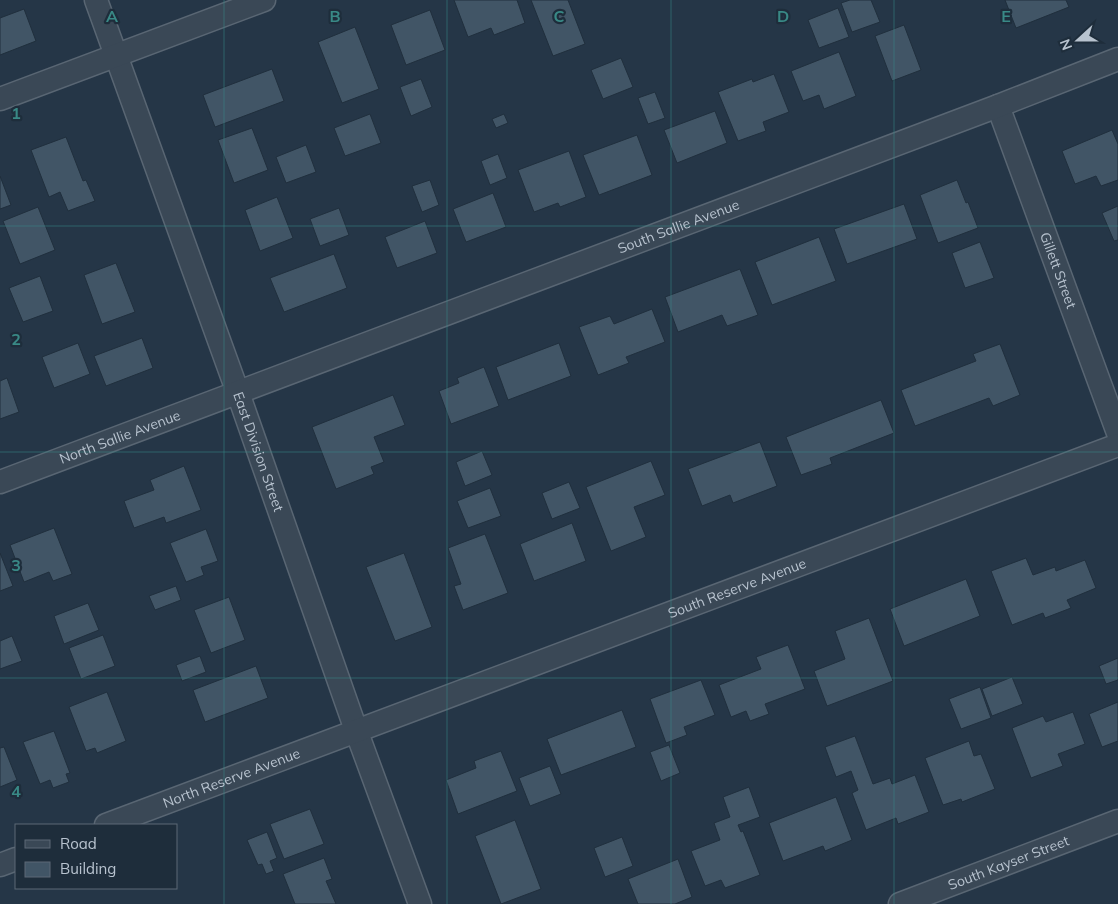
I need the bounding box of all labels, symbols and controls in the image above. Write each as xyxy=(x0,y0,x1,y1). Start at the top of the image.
text: A xyxy=(106,6,118,26)
text: B xyxy=(329,6,341,26)
text: C xyxy=(554,6,565,26)
text: D xyxy=(777,6,789,26)
text: E xyxy=(1001,6,1011,26)
north arrow xyxy=(1053,15,1103,65)
text: N xyxy=(1056,36,1076,53)
text: 1 xyxy=(11,103,21,123)
street label: South Sallie Avenue xyxy=(615,195,742,258)
street label: Gillett Street xyxy=(1036,230,1081,311)
text: 2 xyxy=(11,329,21,349)
street label: East Division Street xyxy=(229,389,288,514)
street label: North Sallie Avenue xyxy=(57,406,183,468)
street label: South Reserve Avenue xyxy=(665,554,809,622)
text: 3 xyxy=(11,555,21,575)
street label: North Reserve Avenue xyxy=(160,744,303,812)
text: 4 xyxy=(11,781,21,801)
legend xyxy=(15,824,178,889)
street label: South Kayser Street xyxy=(945,831,1072,894)
text: Road xyxy=(60,834,97,853)
text: Building xyxy=(60,859,116,878)

